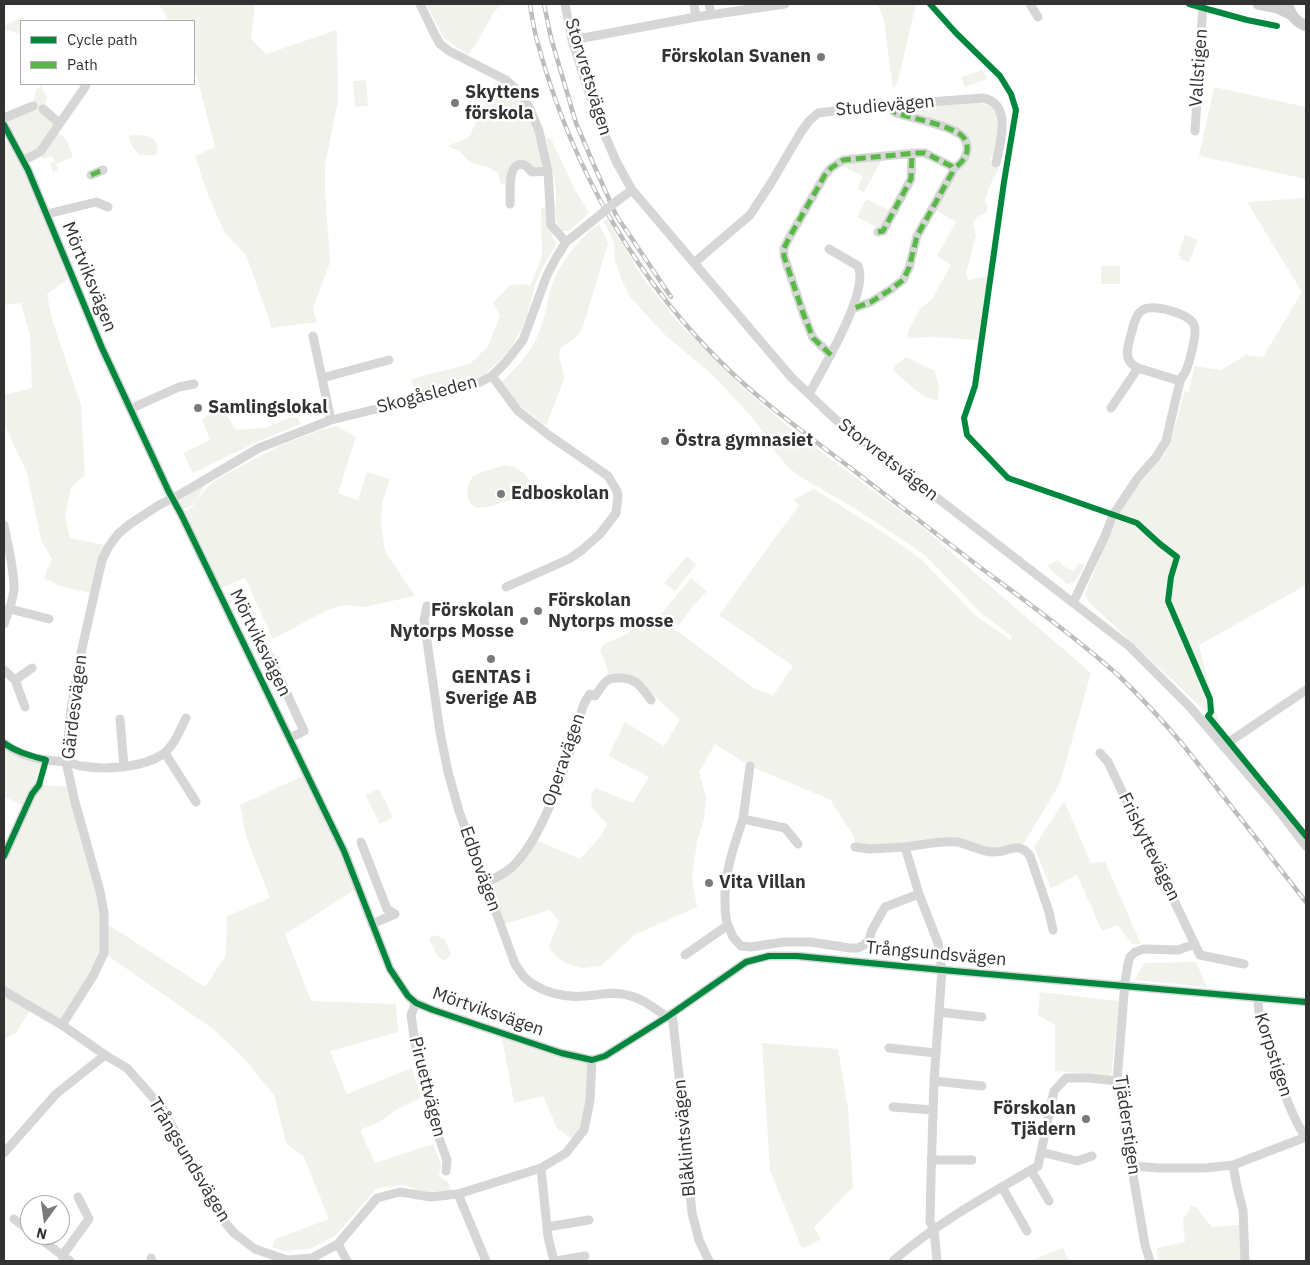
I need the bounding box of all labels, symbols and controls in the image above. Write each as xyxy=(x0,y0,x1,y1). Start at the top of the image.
street label: Storvretsvägen xyxy=(560,16,616,138)
legend xyxy=(20,20,195,85)
street label: Vallstigen xyxy=(1185,28,1213,108)
text: Cycle path xyxy=(67,30,138,49)
place label: Förskolan Svanen xyxy=(661,46,811,68)
marker: Förskolan Svanen xyxy=(815,51,827,63)
text: Path xyxy=(67,55,98,74)
place label: Skyttens förskola xyxy=(465,82,540,125)
street label: Studievägen xyxy=(835,91,935,121)
marker: Skyttens förskola xyxy=(449,97,461,109)
street label: Mörtviksvägen xyxy=(57,219,121,335)
street label: Skogåsleden xyxy=(375,371,479,419)
place label: Samlingslokal xyxy=(208,397,328,419)
marker: Samlingslokal xyxy=(192,402,204,414)
street label: Storvretsvägen xyxy=(833,414,943,506)
place label: Östra gymnasiet xyxy=(675,430,813,452)
marker: Östra gymnasiet xyxy=(659,435,671,447)
place label: Edboskolan xyxy=(511,483,609,505)
marker: Edboskolan xyxy=(495,488,507,500)
street label: Mörtviksvägen xyxy=(225,586,295,700)
place label: Förskolan Nytorps mosse xyxy=(548,590,674,632)
place label: Förskolan Nytorps Mosse xyxy=(390,600,514,642)
marker: Förskolan Nytorps mosse xyxy=(532,605,544,617)
marker: Förskolan Nytorps Mosse xyxy=(518,615,530,627)
street label: Gärdesvägen xyxy=(58,653,92,761)
marker: GENTAS i Sverige AB xyxy=(485,653,497,665)
place label: GENTAS i Sverige AB xyxy=(445,667,537,710)
street label: Operavägen xyxy=(538,711,590,809)
street label: Friskyttevägen xyxy=(1113,789,1185,905)
street label: Edbovägen xyxy=(455,824,505,914)
place label: Vita Villan xyxy=(719,872,806,894)
marker: Vita Villan xyxy=(703,877,715,889)
street label: Trångsundsvägen xyxy=(865,937,1007,971)
street label: Mörtviksvägen xyxy=(429,983,547,1041)
street label: Korpstigen xyxy=(1249,1010,1297,1100)
street label: Piruettvägen xyxy=(404,1035,450,1139)
street label: Tjäderstigen xyxy=(1109,1074,1145,1176)
street label: Blåklintsvägen xyxy=(669,1078,701,1198)
street label: Trångsundsvägen xyxy=(143,1094,235,1226)
place label: Förskolan Tjädern xyxy=(993,1098,1076,1140)
marker: Förskolan Tjädern xyxy=(1080,1113,1092,1125)
north arrow xyxy=(20,1195,70,1245)
text: N xyxy=(35,1224,49,1244)

